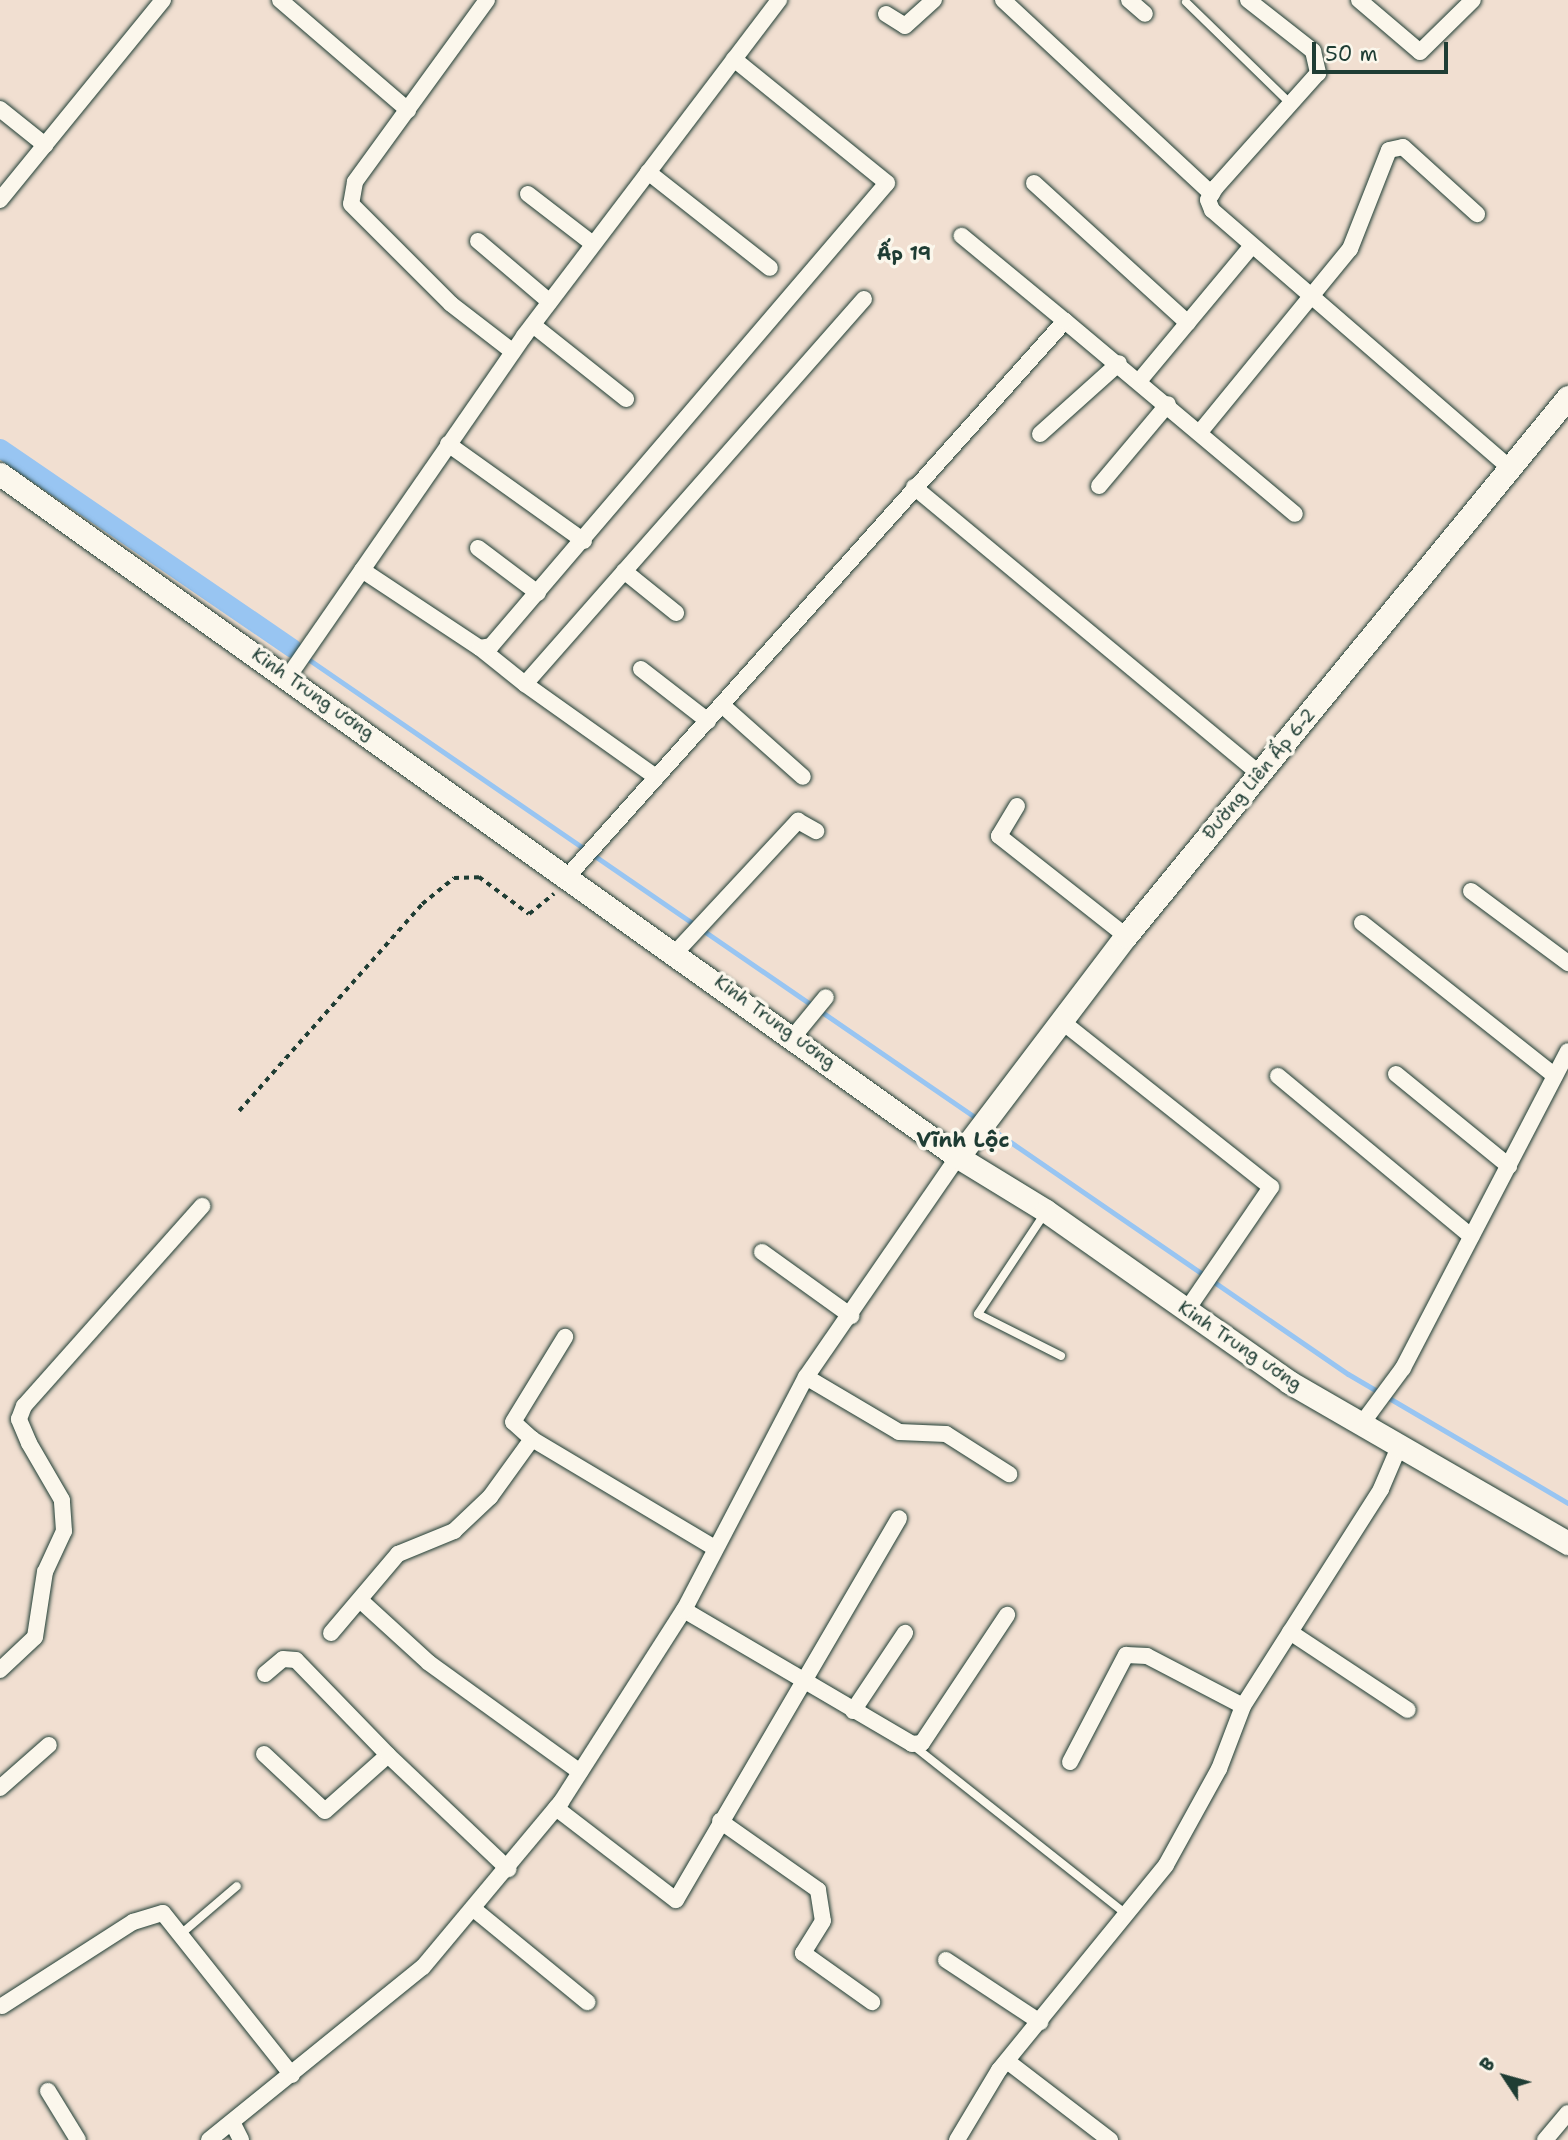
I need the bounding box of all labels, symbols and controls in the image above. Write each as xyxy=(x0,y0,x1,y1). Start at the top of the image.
scale bar xyxy=(1316,28,1452,72)
text: 50 m xyxy=(1325,40,1378,68)
district label: Ấp 19 xyxy=(877,243,931,265)
street label: Kinh Trung ương xyxy=(247,644,379,744)
street label: Đường Liên Ấp 6-2 xyxy=(1198,704,1320,844)
street label: Kinh Trung ương xyxy=(710,971,840,1073)
district label: Vĩnh Lộc xyxy=(916,1127,1010,1153)
street label: Kinh Trung ương xyxy=(1174,1297,1306,1395)
north arrow xyxy=(1470,2042,1540,2112)
text: B xyxy=(1474,2052,1501,2077)

